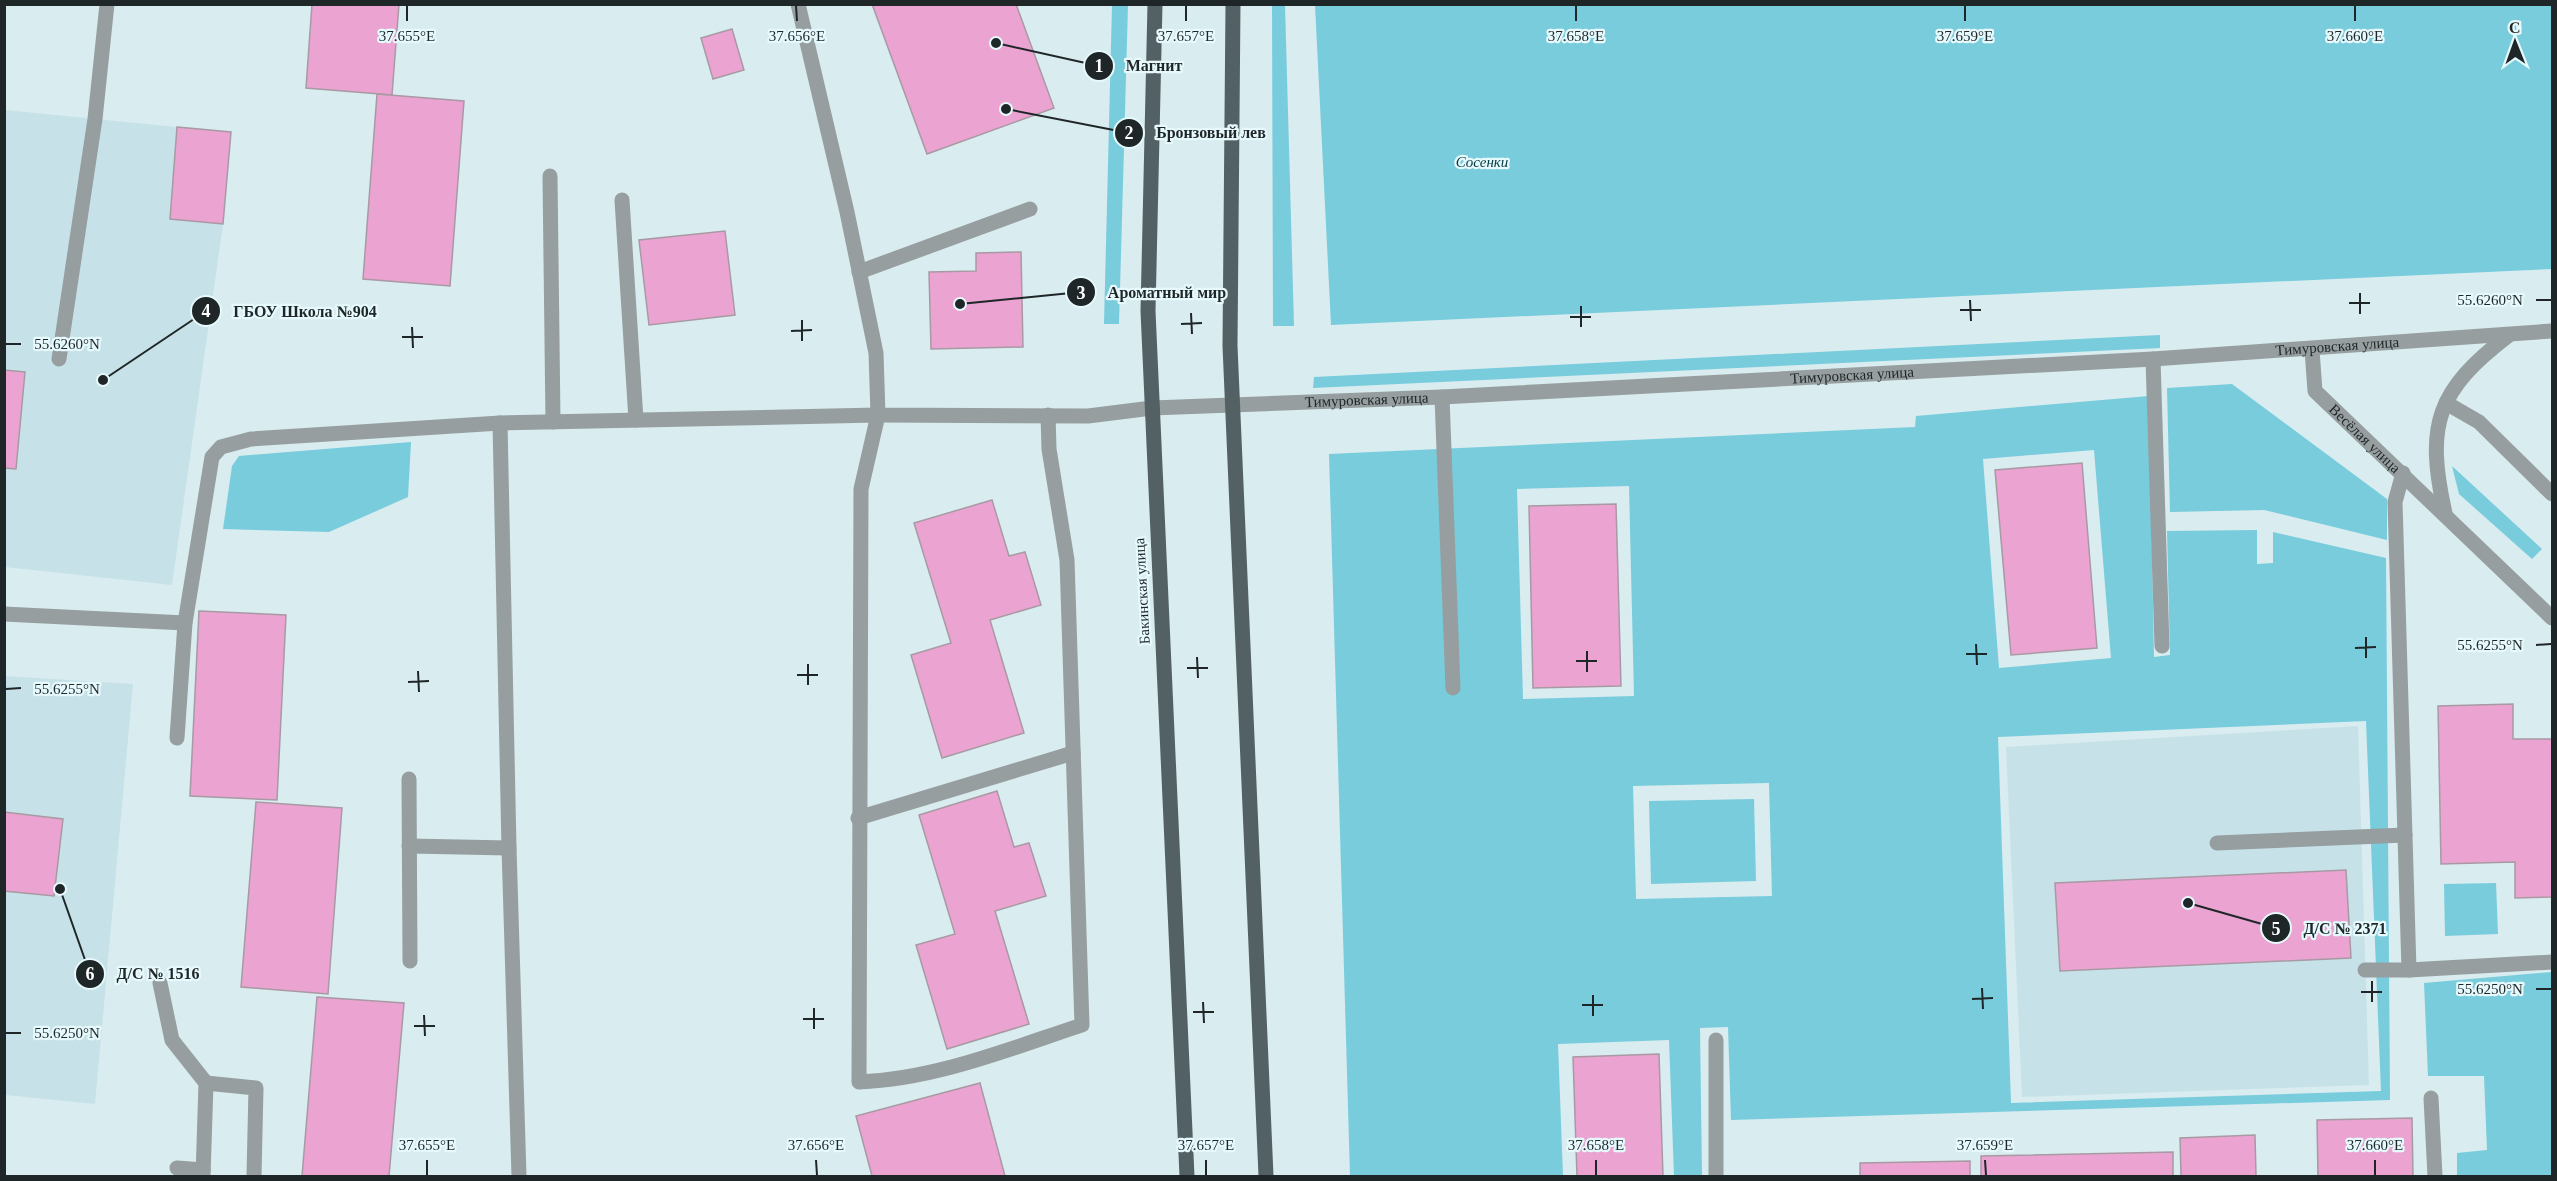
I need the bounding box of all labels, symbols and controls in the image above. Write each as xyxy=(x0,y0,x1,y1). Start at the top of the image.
north arrow xyxy=(2485,12,2545,72)
text: С xyxy=(2509,19,2521,36)
text: 37.655°E xyxy=(379,28,435,44)
text: 37.656°E xyxy=(769,28,825,44)
text: 37.657°E xyxy=(1158,28,1214,44)
text: 37.658°E xyxy=(1548,28,1604,44)
text: 37.659°E xyxy=(1937,28,1993,44)
text: 37.660°E xyxy=(2327,28,2383,44)
callout: Магнит xyxy=(1084,49,1194,83)
text: 1 xyxy=(1095,56,1104,76)
text: Магнит xyxy=(1126,57,1182,74)
callout: Бронзовый лев xyxy=(1114,116,1278,150)
text: 2 xyxy=(1125,123,1134,143)
text: Бронзовый лев xyxy=(1156,124,1266,142)
park label: Сосенки xyxy=(1456,154,1508,170)
callout: Ароматный мир xyxy=(1066,275,1238,309)
text: 3 xyxy=(1077,283,1086,303)
text: Ароматный мир xyxy=(1108,284,1226,302)
text: 55.6260°N xyxy=(2457,292,2523,308)
callout: ГБОУ Школа №904 xyxy=(191,294,388,328)
text: 4 xyxy=(202,301,211,321)
text: ГБОУ Школа №904 xyxy=(233,303,377,320)
street label: Тимуровская улица xyxy=(2275,334,2400,358)
text: 55.6260°N xyxy=(34,336,100,352)
street label: Тимуровская улица xyxy=(1790,364,1915,386)
street label: Тимуровская улица xyxy=(1304,390,1429,410)
street label: Весёлая улица xyxy=(2326,401,2404,477)
street label: Бакинская улица xyxy=(1131,537,1153,645)
text: 55.6255°N xyxy=(2457,637,2523,653)
text: 55.6255°N xyxy=(34,681,100,697)
callout: Д/C № 2371 xyxy=(2261,911,2398,945)
text: 5 xyxy=(2272,919,2281,939)
text: Д/C № 2371 xyxy=(2303,920,2387,938)
callout: Д/C № 1516 xyxy=(75,957,212,991)
text: 6 xyxy=(86,964,95,984)
text: Д/C № 1516 xyxy=(116,965,200,983)
text: 55.6250°N xyxy=(2457,981,2523,997)
text: 55.6250°N xyxy=(34,1025,100,1041)
text: 37.655°E xyxy=(399,1137,455,1153)
text: 37.656°E xyxy=(788,1137,844,1153)
text: 37.657°E xyxy=(1178,1137,1234,1153)
text: 37.658°E xyxy=(1568,1137,1624,1153)
text: 37.659°E xyxy=(1957,1137,2013,1153)
text: 37.660°E xyxy=(2347,1137,2403,1153)

